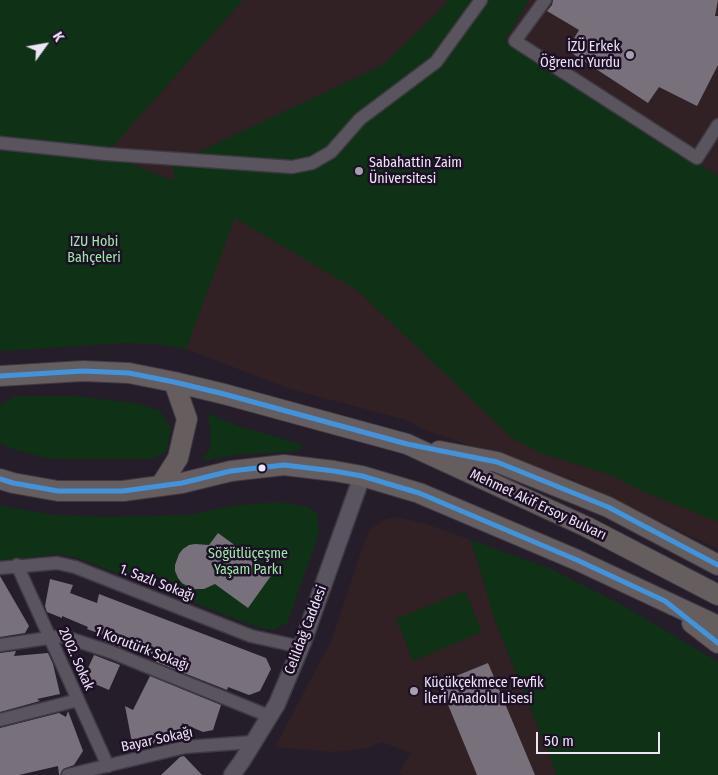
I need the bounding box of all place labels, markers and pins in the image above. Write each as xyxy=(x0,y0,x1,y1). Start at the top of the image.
place label: İZÜ Erkek Öğrenci Yurdu xyxy=(540,39,620,72)
marker: İZÜ Erkek Öğrenci Yurdu xyxy=(624,49,636,61)
place label: Sabahattin Zaim Üniversitesi xyxy=(369,155,462,188)
marker: Sabahattin Zaim Üniversitesi xyxy=(353,165,365,177)
unlabelled marker xyxy=(257,463,267,473)
place label: Küçükçekmece Tevfik İleri Anadolu Lisesi xyxy=(424,675,544,708)
marker: Küçükçekmece Tevfik İleri Anadolu Lisesi xyxy=(408,685,420,697)

